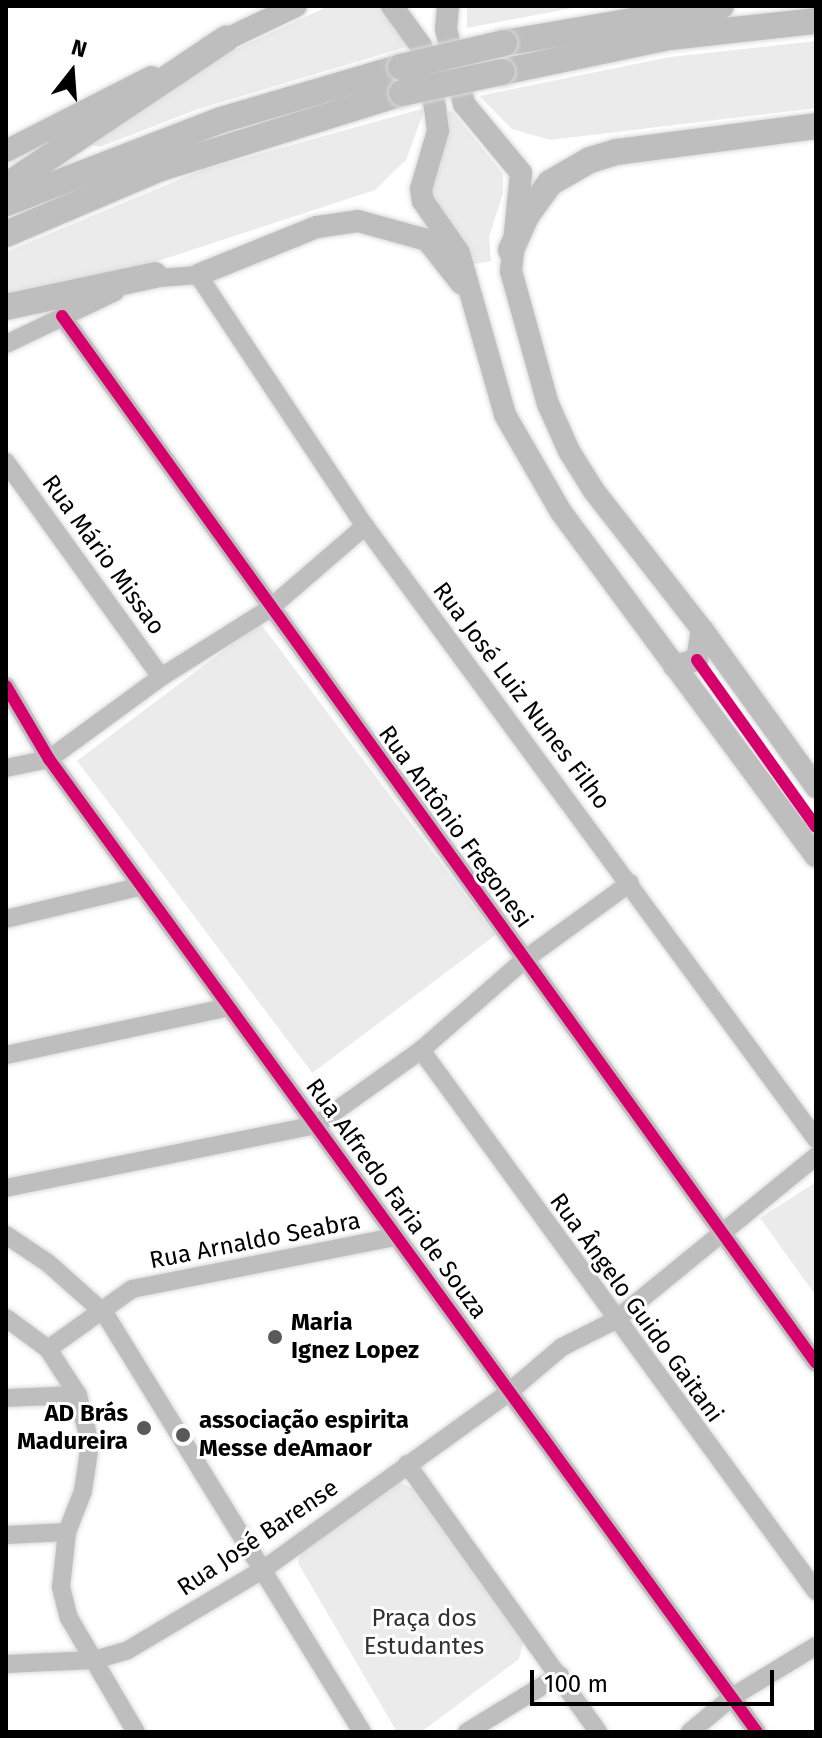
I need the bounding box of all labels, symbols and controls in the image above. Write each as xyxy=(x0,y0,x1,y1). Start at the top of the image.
north arrow xyxy=(32,32,112,112)
text: N xyxy=(68,34,90,64)
street label: Rua Mário Missao xyxy=(35,469,171,641)
street label: Rua José Luiz Nunes Filho xyxy=(426,577,616,815)
street label: Rua Antônio Fregonesi xyxy=(372,720,538,934)
street label: Rua Alfredo Faria de Souza xyxy=(299,1073,493,1325)
street label: Rua Ângelo Guido Gaitani xyxy=(543,1188,729,1428)
street label: Rua Arnaldo Seabra xyxy=(147,1206,363,1276)
place label: Maria Ignez Lopez xyxy=(291,1309,419,1365)
marker: Maria Ignez Lopez xyxy=(266,1328,284,1346)
place label: AD Brás Madureira xyxy=(17,1400,128,1456)
place label: associação espirita Messe deAmaor xyxy=(199,1407,409,1463)
marker: AD Brás Madureira xyxy=(135,1419,153,1437)
marker: associação espirita Messe deAmaor xyxy=(174,1426,192,1444)
street label: Rua José Barense xyxy=(172,1474,344,1602)
park label: Praça dos Estudantes xyxy=(364,1605,484,1661)
scale bar xyxy=(534,1654,778,1704)
text: 100 m xyxy=(544,1670,608,1698)

